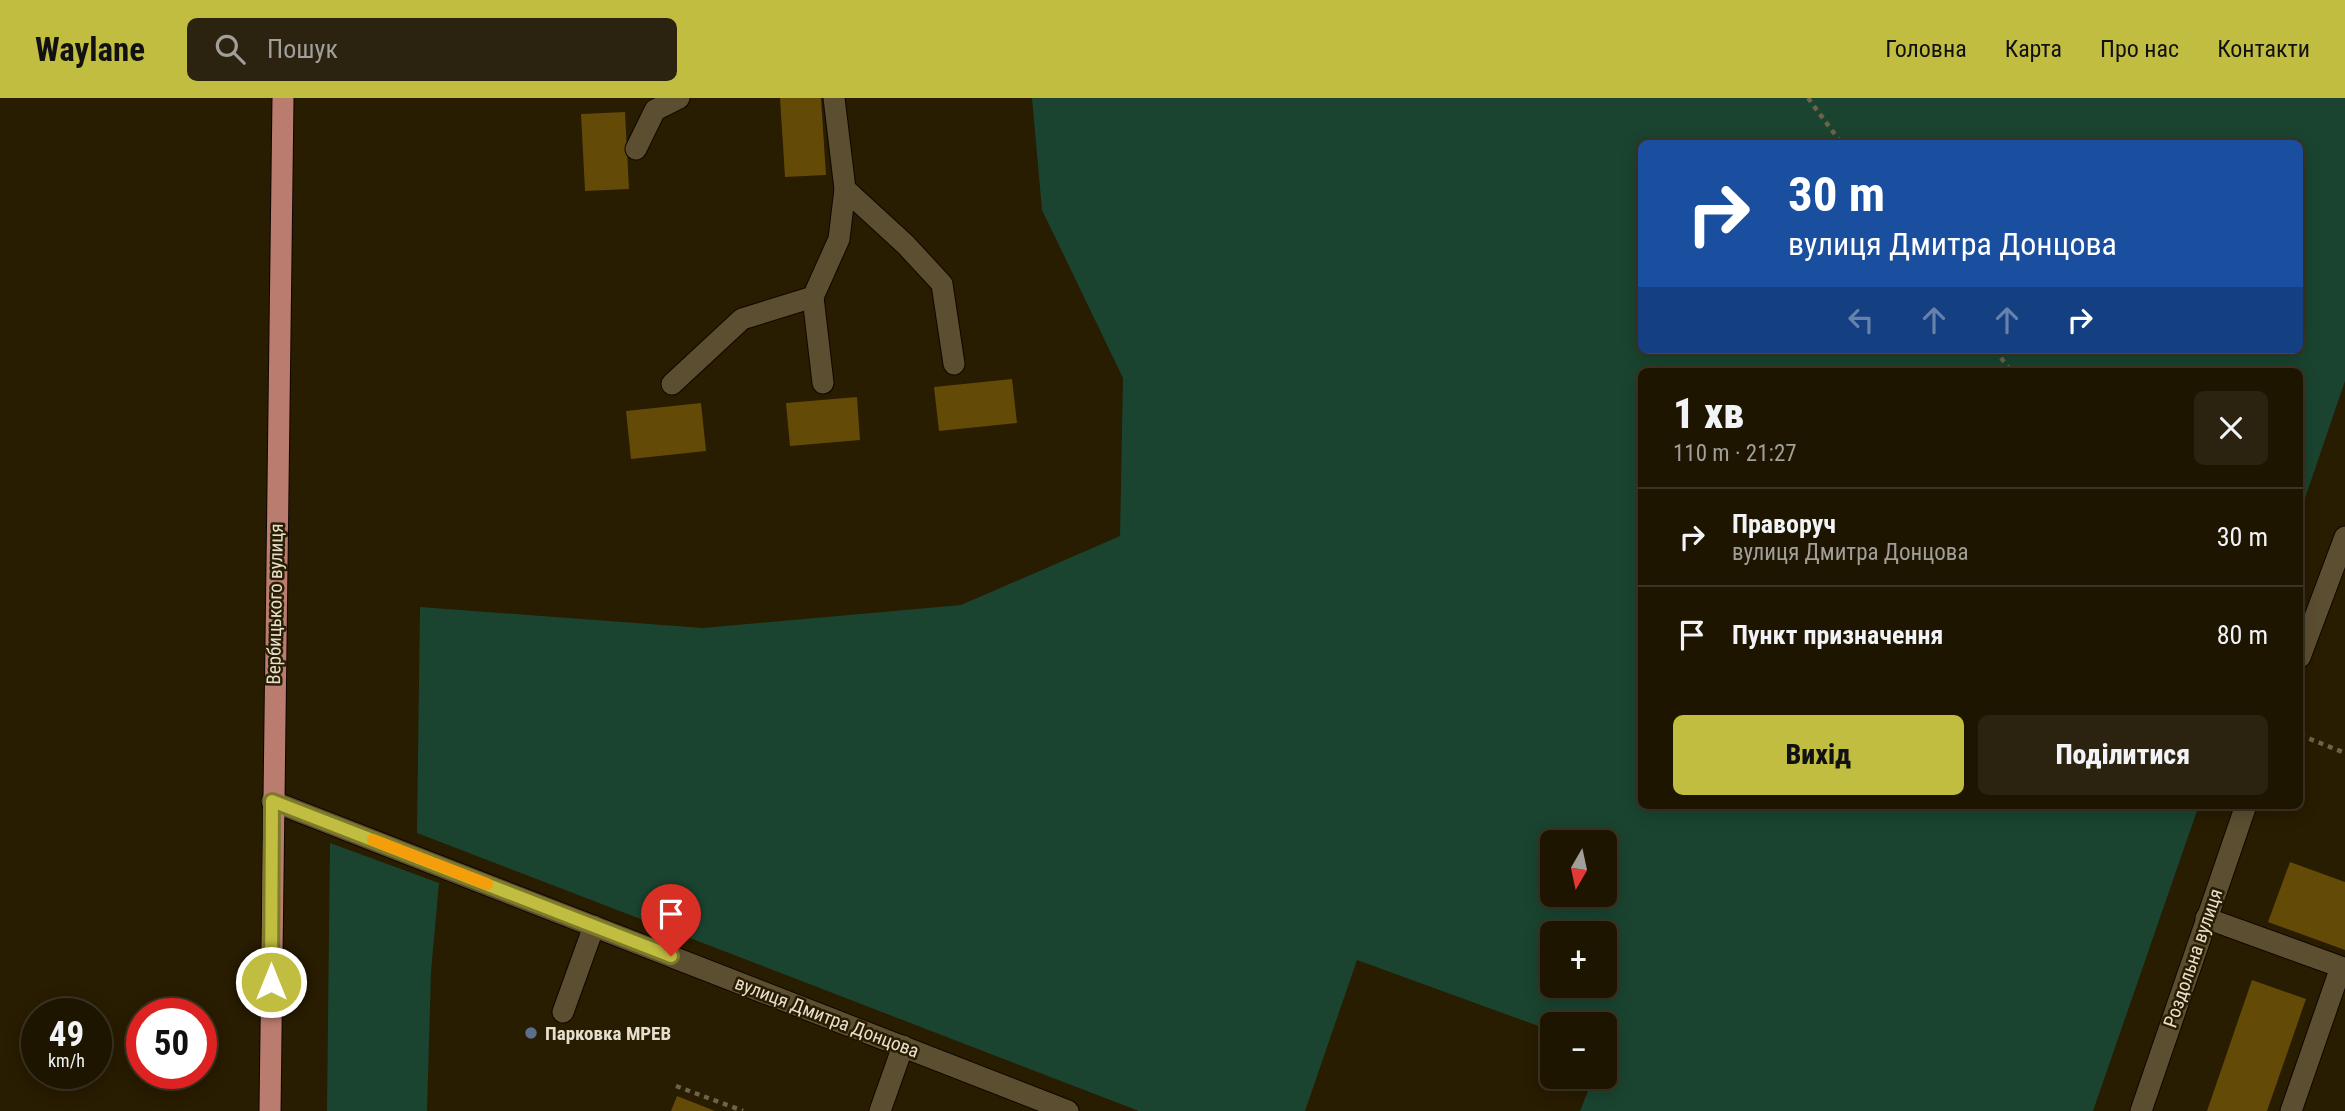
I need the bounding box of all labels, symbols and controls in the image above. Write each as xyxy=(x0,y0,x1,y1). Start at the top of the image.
search box xyxy=(187,18,677,81)
text: Waylane xyxy=(35,30,145,69)
icon: search xyxy=(211,30,249,68)
text: Пошук xyxy=(267,34,338,64)
text: Головна xyxy=(1885,35,1967,63)
text: Карта xyxy=(2005,35,2062,63)
text: Про нас xyxy=(2100,35,2179,63)
text: Контакти xyxy=(2217,35,2310,63)
text: 30 m xyxy=(1788,166,1885,223)
icon: right xyxy=(1673,168,1764,259)
text: вулиця Дмитра Донцова xyxy=(1788,225,2117,263)
icon: left xyxy=(1842,301,1880,339)
icon: ahead xyxy=(1915,301,1953,339)
icon: ahead xyxy=(1988,301,2026,339)
icon: right xyxy=(2061,301,2099,339)
text: 1 хв xyxy=(1673,389,1744,438)
button: close xyxy=(2194,391,2268,465)
text: 110 m · 21:27 xyxy=(1673,440,1797,467)
text: Праворуч xyxy=(1732,509,1836,539)
icon: right xyxy=(1673,518,1711,556)
text: 30 m xyxy=(2217,522,2268,552)
street label: Вербицького вулиця xyxy=(262,523,288,685)
text: вулиця Дмитра Донцова xyxy=(1732,539,1968,566)
icon: arrive xyxy=(1673,616,1711,654)
text: Пункт призначення xyxy=(1732,620,1943,650)
text: 80 m xyxy=(2217,620,2268,650)
button: Вихід xyxy=(1673,715,1964,795)
button: Поділитися xyxy=(1978,715,2268,795)
north arrow xyxy=(1540,830,1617,906)
map controls xyxy=(1540,830,1617,1089)
pin xyxy=(641,884,701,956)
street label: Роздольна вулиця xyxy=(2158,885,2228,1031)
icon: arrive xyxy=(652,895,690,933)
button: + xyxy=(1540,921,1617,998)
position arrow xyxy=(234,945,308,1019)
street label: вулиця Дмитра Донцова xyxy=(732,971,922,1063)
speed limit sign: 50 xyxy=(126,998,217,1089)
button: − xyxy=(1540,1012,1617,1089)
text: 49 xyxy=(49,1014,84,1055)
place label: Парковка МРЕВ xyxy=(545,1022,671,1045)
marker: Парковка МРЕВ xyxy=(523,1025,539,1041)
text: km/h xyxy=(48,1050,85,1071)

